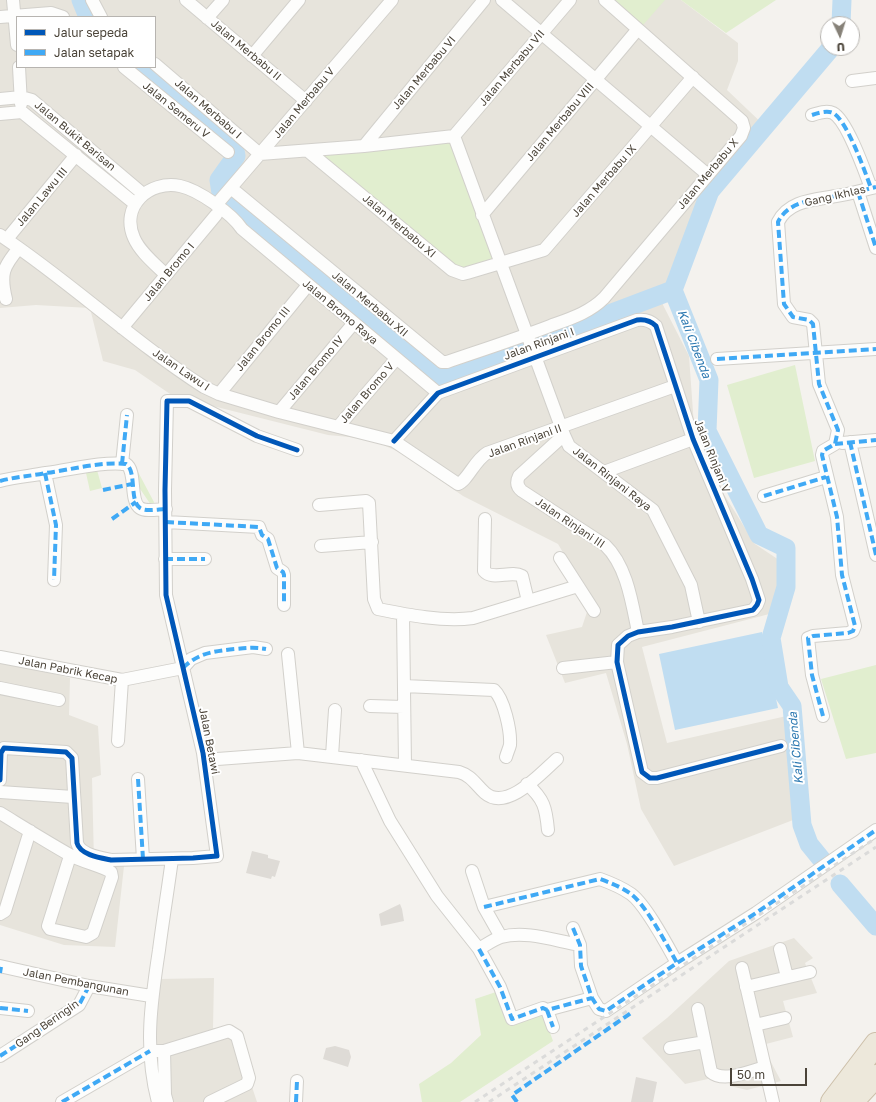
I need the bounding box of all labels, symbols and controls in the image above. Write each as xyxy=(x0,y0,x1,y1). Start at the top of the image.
legend xyxy=(16,16,156,68)
north arrow xyxy=(820,16,860,56)
street label: Jalan Merbabu II xyxy=(208,17,284,83)
text: Jalur sepeda xyxy=(54,25,128,40)
street label: Jalan Merbabu VII xyxy=(476,27,548,109)
street label: Jalan Merbabu VI xyxy=(389,34,459,112)
text: U xyxy=(836,41,845,54)
text: Jalan setapak xyxy=(54,45,134,60)
street label: Jalan Merbabu V xyxy=(271,65,337,141)
street label: Jalan Merbabu I xyxy=(172,76,244,142)
street label: Jalan Semeru V xyxy=(140,79,212,141)
street label: Jalan Merbabu VIII xyxy=(523,80,597,164)
street label: Jalan Bukit Barisan xyxy=(32,98,118,174)
street label: Jalan Merbabu X xyxy=(675,136,741,212)
street label: Jalan Merbabu IX xyxy=(569,142,639,220)
street label: Jalan Lawu III xyxy=(14,165,70,229)
street label: Gang Ikhlas xyxy=(803,183,867,209)
street label: Jalan Merbabu XI xyxy=(360,192,438,260)
street label: Jalan Bromo I xyxy=(141,240,197,304)
street label: Jalan Merbabu XII xyxy=(329,268,411,340)
street label: Jalan Bromo Raya xyxy=(300,277,380,347)
street label: Jalan Bromo III xyxy=(233,304,293,374)
water label: Kali Cibenda xyxy=(674,308,714,380)
street label: Jalan Rinjani I xyxy=(502,325,576,363)
street label: Jalan Bromo IV xyxy=(285,333,347,403)
street label: Jalan Lawu I xyxy=(150,346,212,394)
street label: Jalan Bromo V xyxy=(337,360,397,426)
street label: Jalan Rinjani V xyxy=(691,417,733,495)
street label: Jalan Rinjani II xyxy=(486,422,564,460)
street label: Jalan Rinjani Raya xyxy=(570,444,654,514)
street label: Jalan Rinjani III xyxy=(533,495,607,551)
street label: Jalan Pabrik Kecap xyxy=(17,654,119,686)
street label: Jalan Betawi xyxy=(196,707,222,775)
water label: Kali Cibenda xyxy=(786,711,806,785)
street label: Jalan Pembangunan xyxy=(22,965,130,999)
street label: Gang Beringin xyxy=(13,997,81,1051)
scale bar xyxy=(732,1060,809,1086)
text: 50 m xyxy=(737,1067,765,1082)

